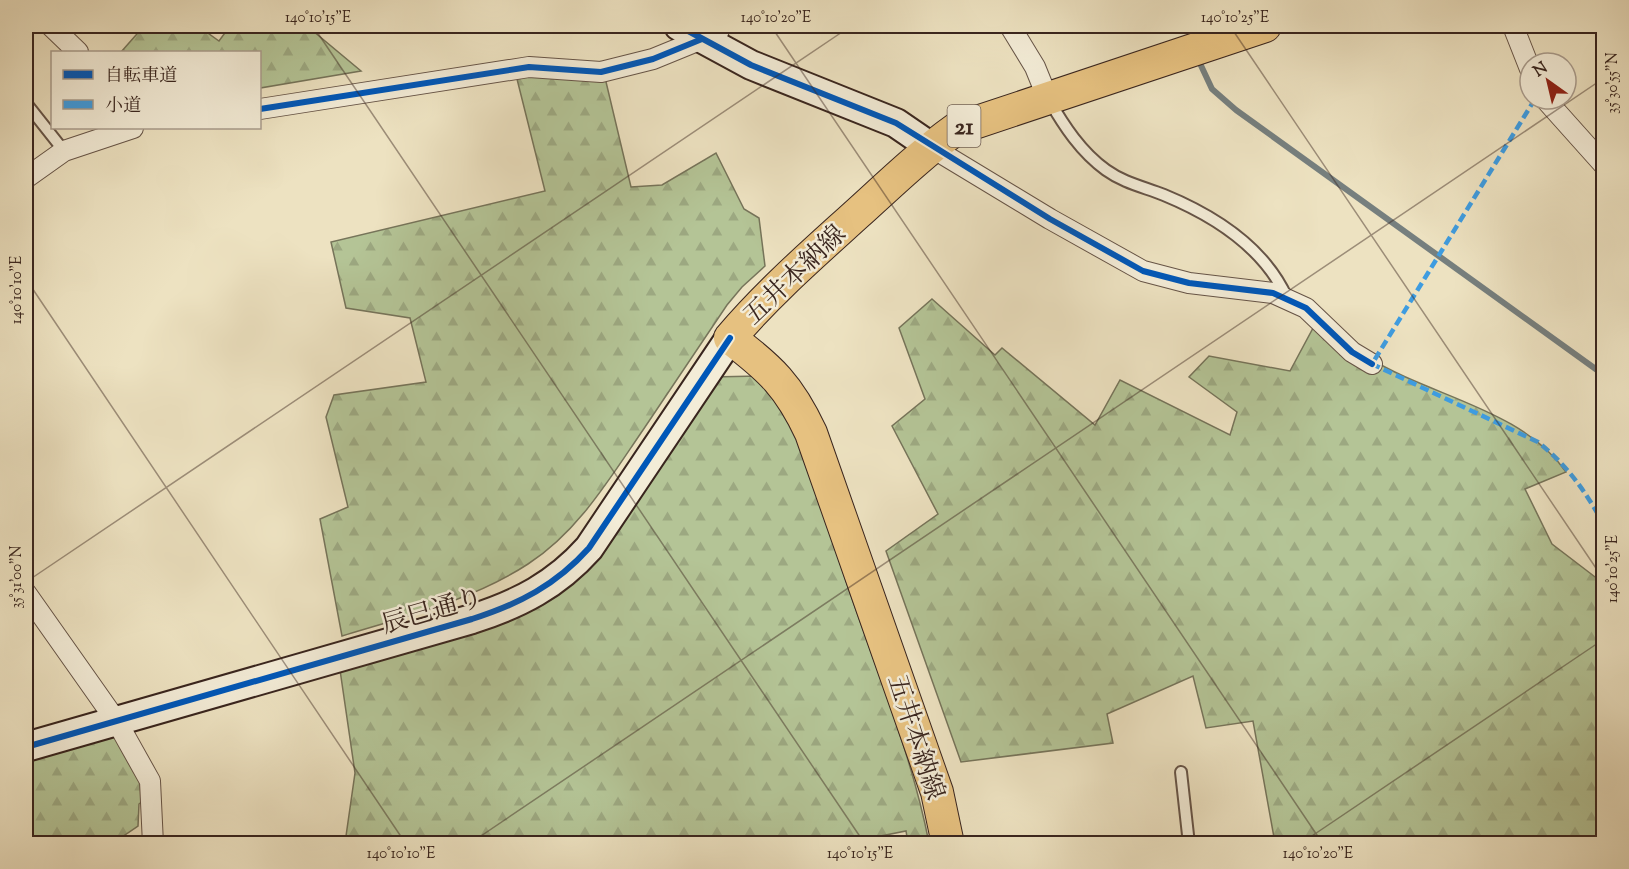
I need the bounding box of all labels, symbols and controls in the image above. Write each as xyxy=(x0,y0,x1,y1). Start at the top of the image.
text: 140°10'15"E xyxy=(285,8,351,29)
text: 140°10'20"E xyxy=(741,8,811,29)
text: 140°10'25"E xyxy=(1201,8,1269,29)
legend xyxy=(51,51,261,129)
north arrow xyxy=(1518,51,1578,111)
text: 35°30'55"N xyxy=(1603,52,1624,114)
text: N xyxy=(1529,57,1553,84)
text: 自転車道 xyxy=(105,64,177,90)
text: 小道 xyxy=(105,94,141,120)
road number: 21 xyxy=(948,105,980,147)
street label: 五井本納線 xyxy=(736,217,855,334)
text: 140°10'10"E xyxy=(7,256,28,324)
text: 140°10'25"E xyxy=(1603,535,1624,603)
text: 35°31'00"N xyxy=(7,545,28,609)
street label: 辰巳通り xyxy=(378,580,488,645)
street label: 五井本納線 xyxy=(877,670,952,805)
text: 140°10'10"E xyxy=(367,844,435,865)
text: 140°10'15"E xyxy=(827,844,893,865)
text: 140°10'20"E xyxy=(1283,844,1353,865)

